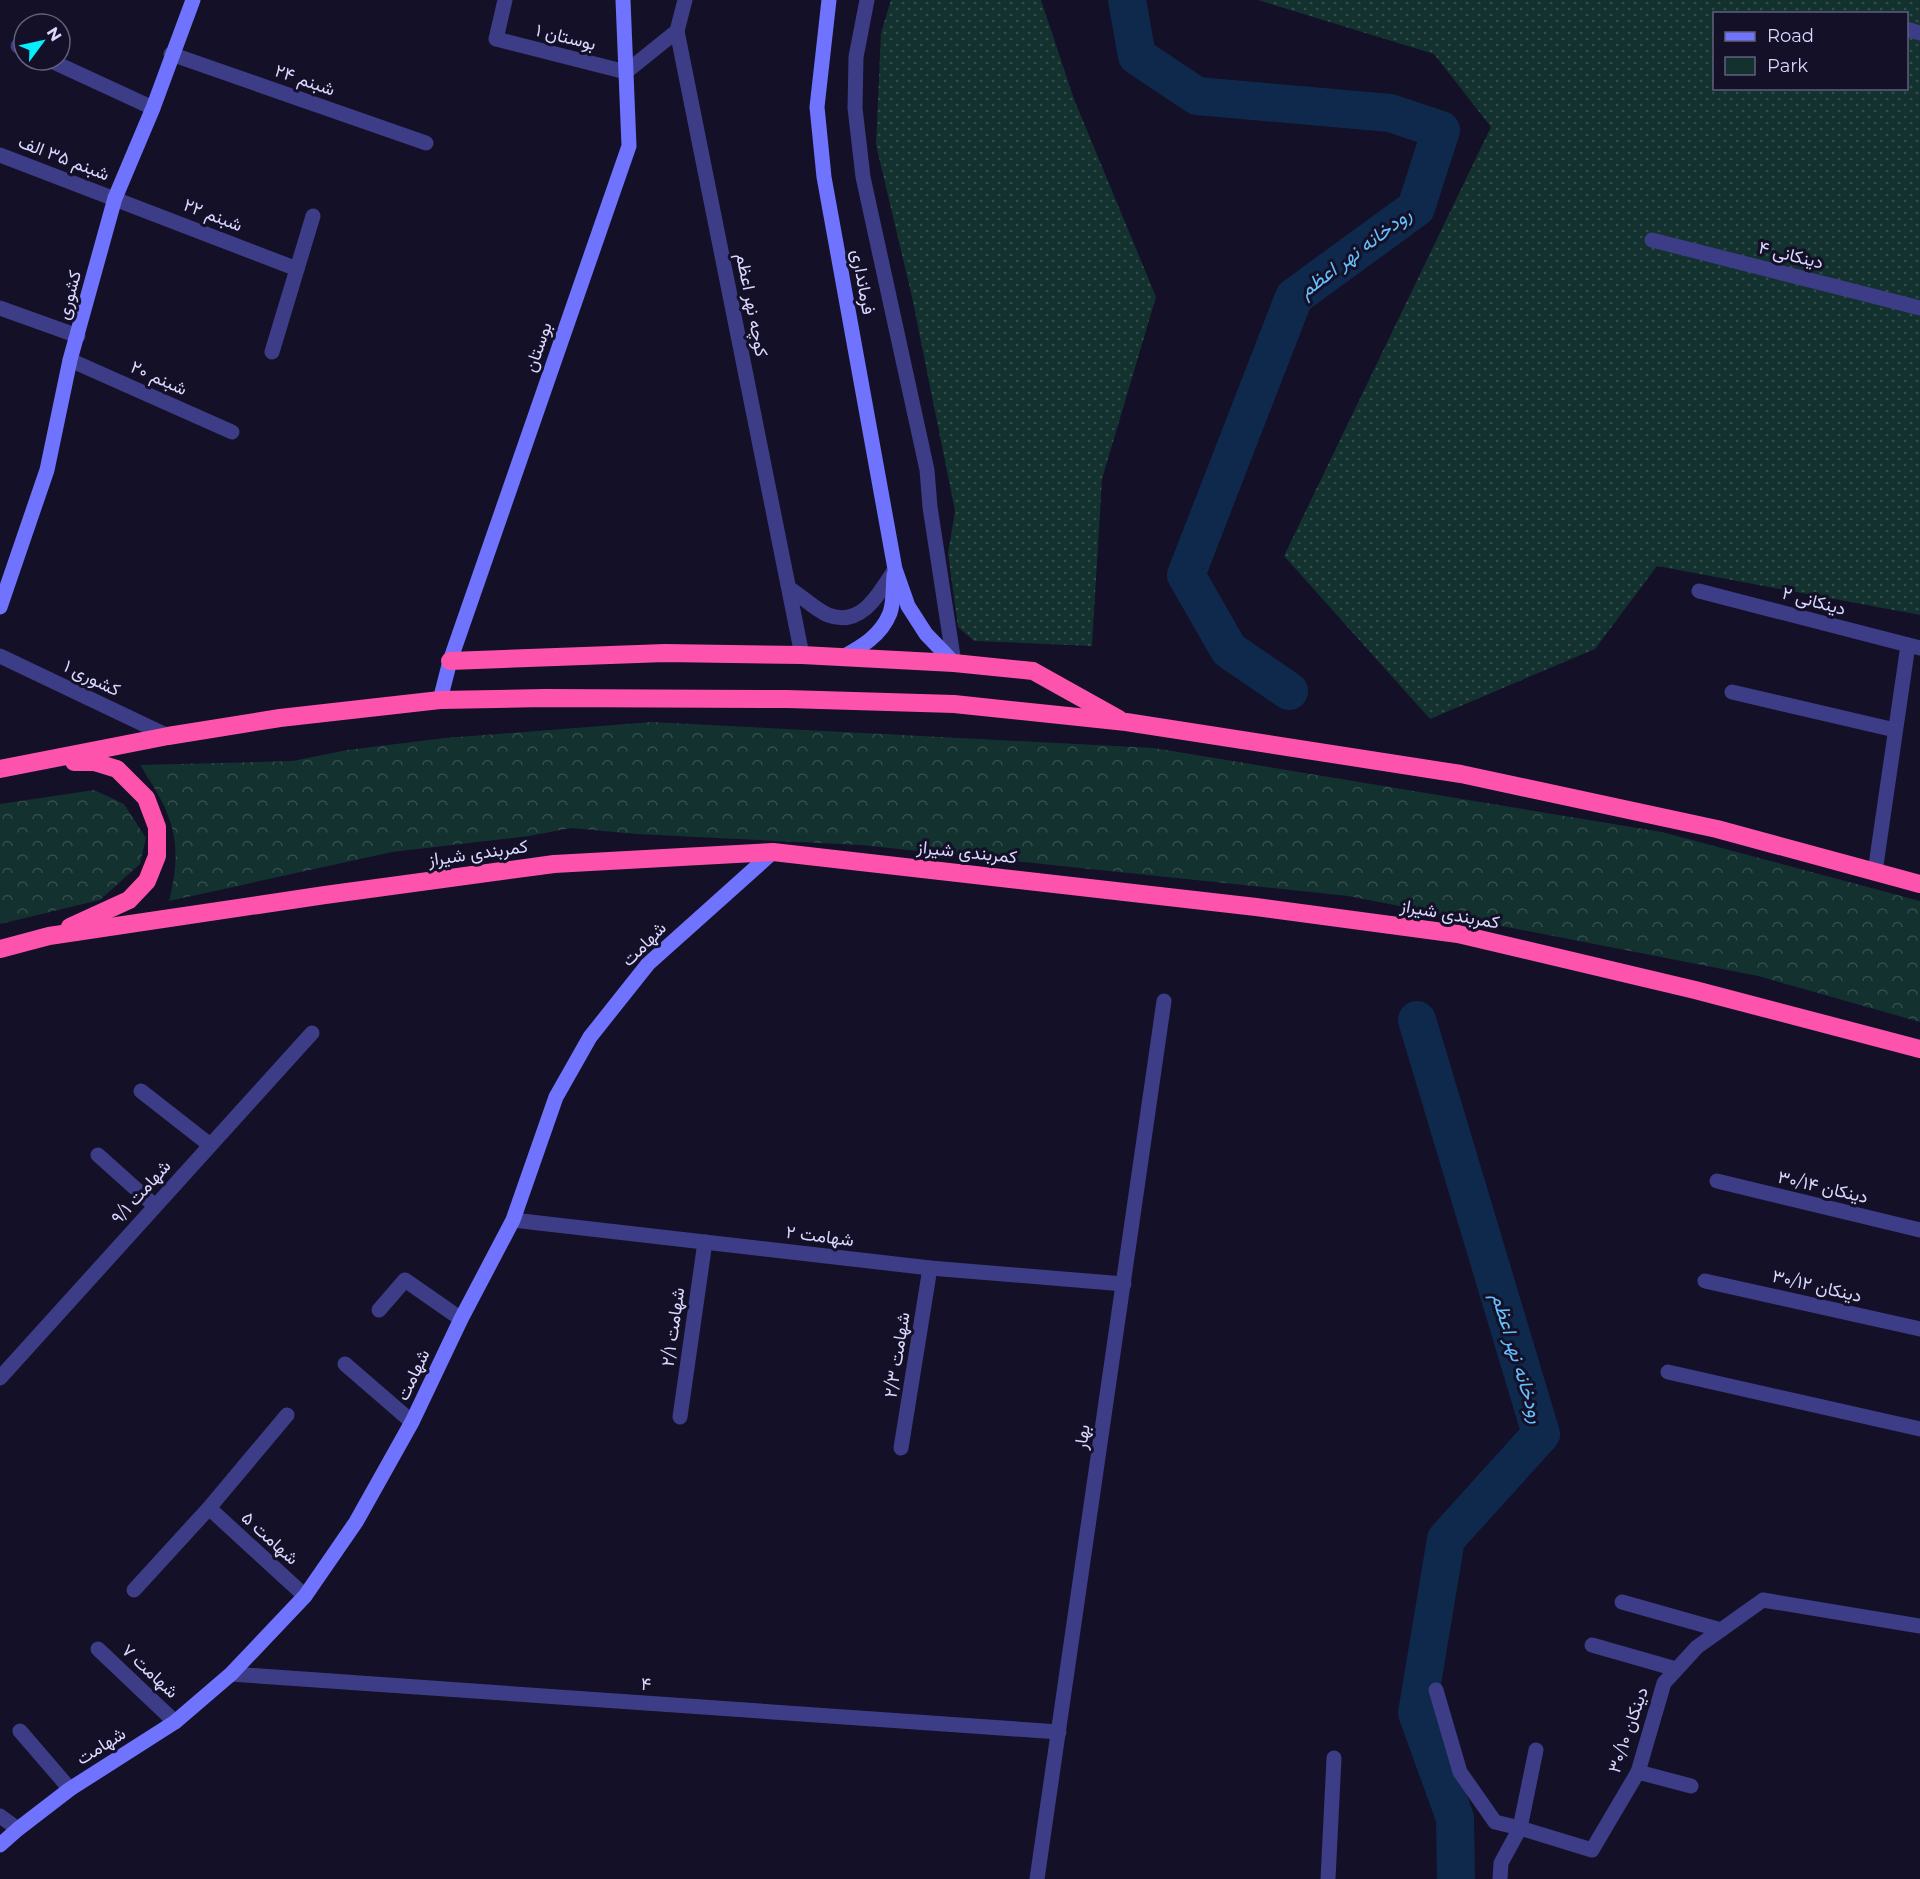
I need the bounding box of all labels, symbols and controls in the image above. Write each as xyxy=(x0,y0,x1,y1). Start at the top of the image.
north arrow xyxy=(12,12,72,72)
legend xyxy=(1713,12,1908,90)
street label: ۱ بوستان xyxy=(534,19,598,55)
text: N xyxy=(43,24,66,45)
text: Road xyxy=(1767,25,1814,47)
text: Park xyxy=(1767,55,1808,77)
street label: ۲۴ شبنم xyxy=(272,59,338,101)
street label: شبنم ۳۵ الف xyxy=(15,131,113,186)
street label: ۲۲ شبنم xyxy=(180,194,246,237)
water label: رودخانه نهر اعظم xyxy=(1293,202,1417,304)
street label: ۴ دینکانی xyxy=(1756,236,1826,274)
street label: فرمانداری xyxy=(846,248,880,316)
street label: کوچه نهر اعظم xyxy=(730,251,773,359)
street label: کشوری xyxy=(52,268,86,322)
street label: بوستان xyxy=(519,319,557,375)
street label: ۲۰ شبنم xyxy=(127,356,191,401)
street label: ۲ دینکانی xyxy=(1780,582,1848,620)
street label: ۱ کشوری xyxy=(60,655,124,701)
street label: کمربندی شیراز xyxy=(426,835,529,871)
street label: کمربندی شیراز xyxy=(915,836,1018,868)
street label: کمربندی شیراز xyxy=(1398,894,1501,934)
street label: شهامت xyxy=(617,917,671,971)
street label: ۹/۱ شهامت xyxy=(106,1155,176,1229)
street label: ۳۰/۱۴ دینکان xyxy=(1776,1166,1870,1208)
street label: ۲ شهامت xyxy=(785,1221,855,1251)
street label: ۳۰/۱۲ دینکان xyxy=(1770,1265,1864,1307)
street label: ۲/۱ شهامت xyxy=(657,1286,689,1368)
water label: رودخانه نهر اعظم xyxy=(1485,1289,1549,1427)
street label: ۲/۳ شهامت xyxy=(879,1311,915,1399)
street label: شهامت xyxy=(392,1346,434,1404)
street label: بهار xyxy=(1069,1423,1095,1452)
street label: ۵ شهامت xyxy=(237,1507,303,1569)
street label: ۷ شهامت xyxy=(117,1639,183,1703)
street label: ۴ xyxy=(640,1673,652,1695)
street label: ۳۰/۱۰ دینکان xyxy=(1603,1684,1653,1776)
street label: شهامت xyxy=(72,1722,130,1770)

